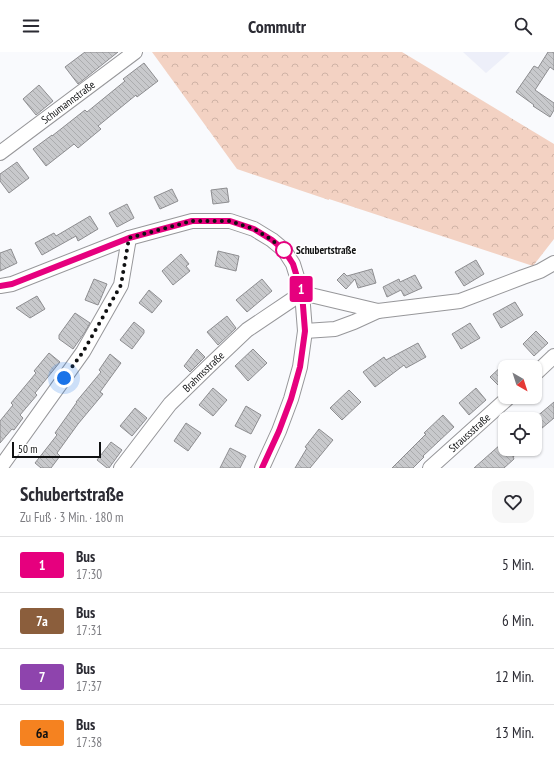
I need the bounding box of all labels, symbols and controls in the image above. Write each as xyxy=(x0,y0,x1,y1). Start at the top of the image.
icon: menu xyxy=(20,15,42,37)
text: Commutr xyxy=(248,15,306,38)
icon: search xyxy=(512,15,534,37)
street label: Schumannstraße xyxy=(38,77,98,127)
marker: Schubertstraße xyxy=(275,241,293,259)
place label: Schubertstraße xyxy=(296,243,357,257)
line badge: 1 xyxy=(288,276,314,302)
text: 1 xyxy=(298,280,304,298)
street label: Brahmsstraße xyxy=(180,348,227,395)
north arrow xyxy=(498,360,542,404)
map controls xyxy=(498,360,542,456)
your location xyxy=(54,368,74,388)
street label: Straussstraße xyxy=(446,410,494,455)
button: locate xyxy=(498,412,542,456)
scale bar xyxy=(12,440,101,459)
text: 50 m xyxy=(18,442,37,456)
button: heart xyxy=(492,481,534,523)
text: Schubertstraße xyxy=(20,482,124,506)
text: Zu Fuß · 3 Min. · 180 m xyxy=(20,509,123,526)
text: Bus xyxy=(76,547,95,566)
text: 5 Min. xyxy=(502,555,534,574)
text: 1 xyxy=(39,556,45,574)
text: 17:30 xyxy=(76,566,102,583)
text: Bus xyxy=(76,603,95,622)
text: 6 Min. xyxy=(502,611,534,630)
text: 7a xyxy=(36,612,48,630)
text: 17:31 xyxy=(76,622,102,639)
text: Bus xyxy=(76,659,95,678)
text: 12 Min. xyxy=(495,667,534,686)
text: 7 xyxy=(39,668,45,686)
text: 17:37 xyxy=(76,678,102,695)
text: Bus xyxy=(76,715,95,734)
text: 13 Min. xyxy=(495,723,534,742)
text: 6a xyxy=(36,724,48,742)
text: 17:38 xyxy=(76,734,102,751)

